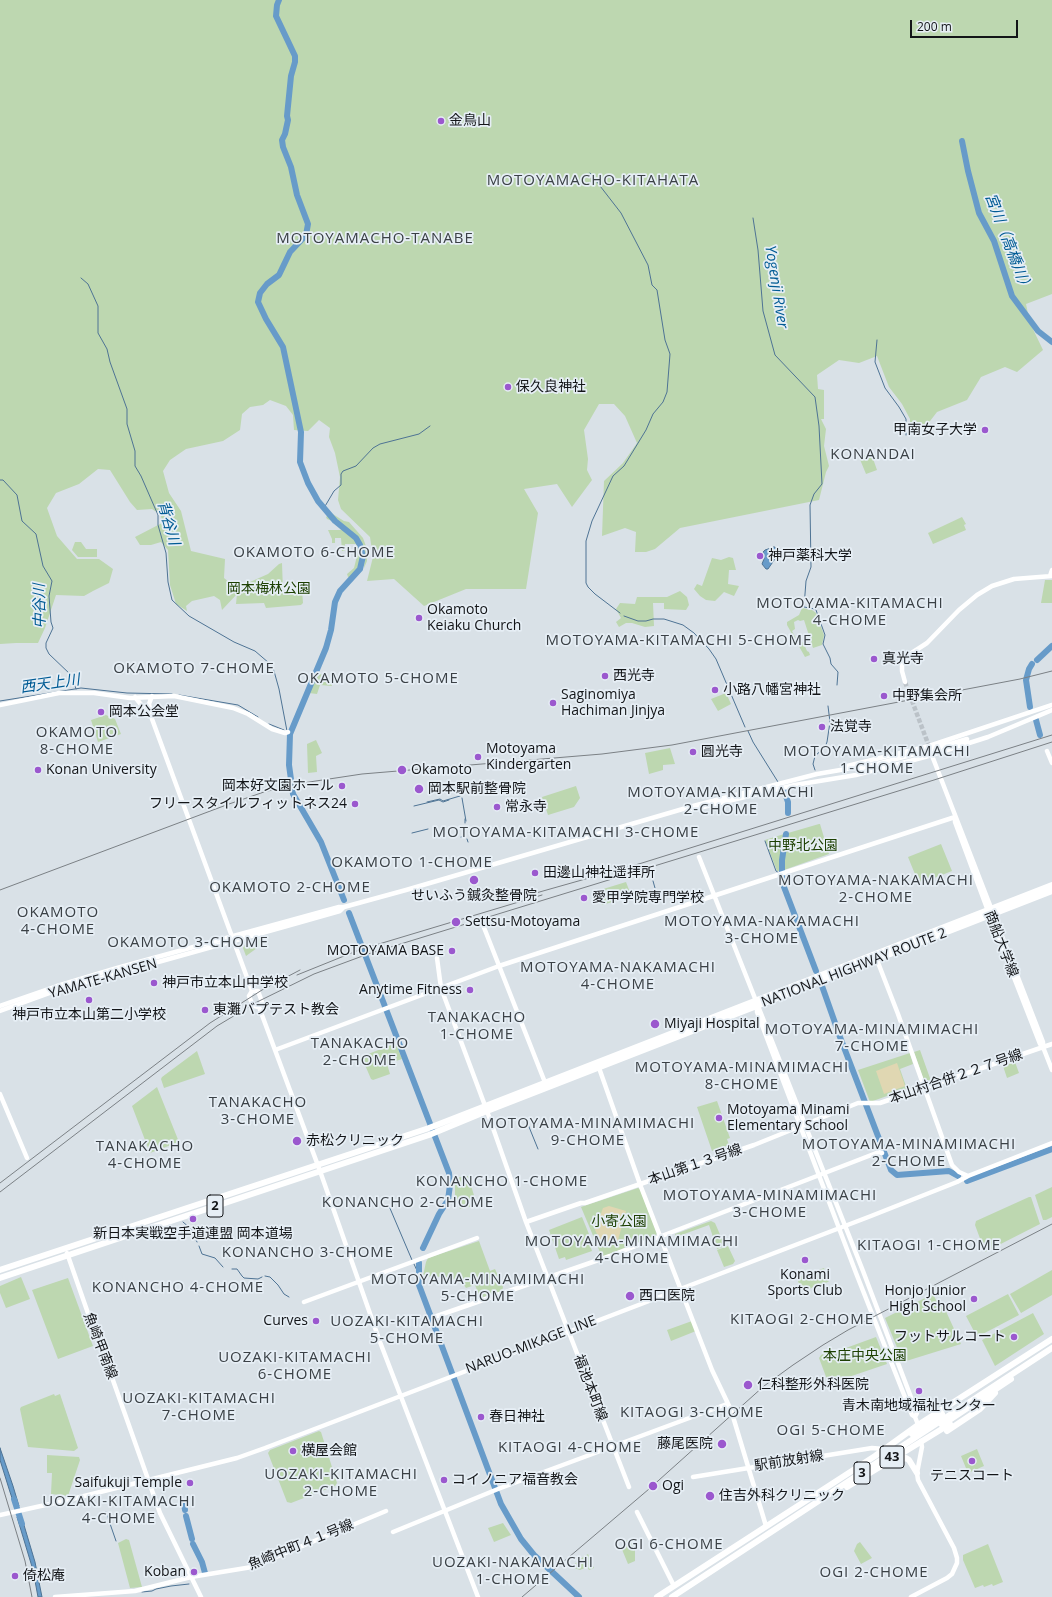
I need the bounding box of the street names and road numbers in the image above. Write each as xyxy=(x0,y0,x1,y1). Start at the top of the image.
street label: 商船大学線 xyxy=(981,908,1021,980)
street label: NATIONAL HIGHWAY ROUTE 2 xyxy=(759,925,949,1011)
street label: YAMATE-KANSEN xyxy=(47,955,159,1003)
street label: 本山村合併２２７号線 xyxy=(887,1046,1025,1108)
street label: 本山第１３号線 xyxy=(646,1141,744,1189)
road number: 2 xyxy=(207,1195,223,1217)
street label: 魚崎甲南線 xyxy=(80,1310,120,1382)
street label: NARUO-MIKAGE LINE xyxy=(463,1312,599,1378)
street label: 福池本町線 xyxy=(570,1352,610,1424)
road number: 43 xyxy=(880,1446,904,1468)
street label: 駅前放射線 xyxy=(753,1447,825,1475)
road number: 3 xyxy=(854,1462,870,1484)
street label: 魚崎中町４１号線 xyxy=(246,1516,356,1574)

